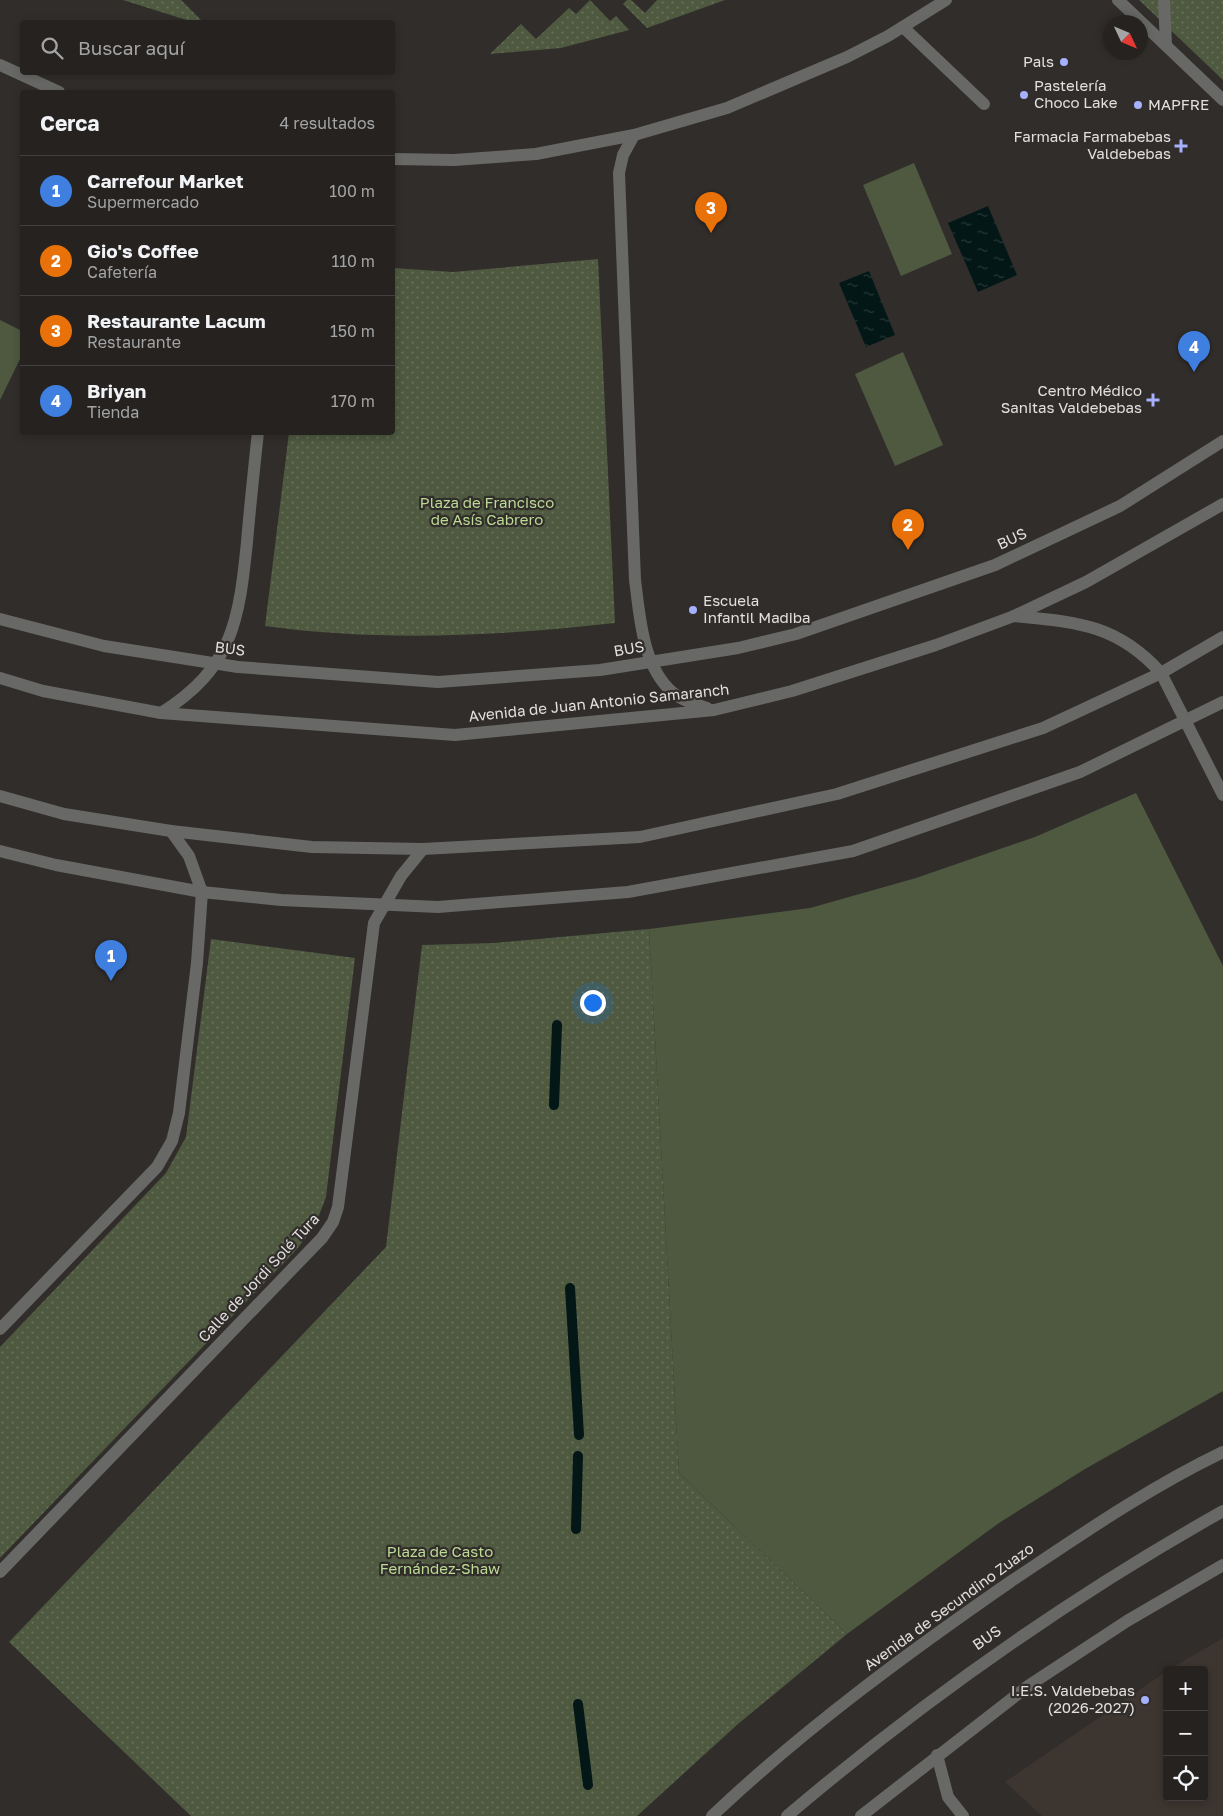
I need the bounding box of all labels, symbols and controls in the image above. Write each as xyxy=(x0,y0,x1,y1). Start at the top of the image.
north arrow xyxy=(1103,15,1148,60)
search box xyxy=(20,20,395,75)
icon: search xyxy=(38,34,66,62)
text: Buscar aquí xyxy=(78,36,185,59)
place label: Pals xyxy=(1023,52,1054,70)
marker: Pals xyxy=(1058,56,1070,68)
place label: Pastelería Choco Lake xyxy=(1034,76,1118,111)
marker: Pastelería Choco Lake xyxy=(1018,89,1030,101)
place label: MAPFRE xyxy=(1148,95,1209,113)
marker: MAPFRE xyxy=(1132,99,1144,111)
text: Cerca xyxy=(40,110,99,136)
text: 4 resultados xyxy=(280,113,375,133)
place label: Farmacia Farmabebas Valdebebas xyxy=(1014,127,1171,162)
marker: Farmacia Farmabebas Valdebebas xyxy=(1175,140,1187,152)
text: Carrefour Market xyxy=(87,169,244,192)
text: 1 xyxy=(52,181,60,201)
text: 100 m xyxy=(329,181,375,201)
text: Supermercado xyxy=(87,192,199,212)
pin: 3 xyxy=(695,192,727,233)
text: Gio's Coffee xyxy=(87,239,199,262)
text: 2 xyxy=(51,251,61,271)
text: 110 m xyxy=(331,251,375,271)
text: Cafetería xyxy=(87,262,157,282)
text: Restaurante Lacum xyxy=(87,309,266,332)
text: 3 xyxy=(51,321,61,341)
text: 150 m xyxy=(330,321,375,341)
pin: 4 xyxy=(1178,331,1210,372)
text: Restaurante xyxy=(87,332,181,352)
text: Briyan xyxy=(87,379,146,402)
place label: Centro Médico Sanitas Valdebebas xyxy=(1001,381,1142,416)
text: 4 xyxy=(51,391,61,411)
text: 170 m xyxy=(331,391,375,411)
marker: Centro Médico Sanitas Valdebebas xyxy=(1146,393,1160,407)
text: Tienda xyxy=(87,402,139,422)
park label: Plaza de Francisco de Asís Cabrero xyxy=(420,493,554,528)
pin: 2 xyxy=(892,509,924,550)
street label: BUS xyxy=(994,523,1029,553)
place label: Escuela Infantil Madiba xyxy=(703,591,811,626)
marker: Escuela Infantil Madiba xyxy=(687,604,699,616)
street label: BUS xyxy=(612,636,645,660)
street label: BUS xyxy=(214,637,246,659)
street label: Avenida de Juan Antonio Samaranch xyxy=(468,679,730,725)
pin: 1 xyxy=(95,940,127,981)
your location xyxy=(580,990,606,1016)
street label: Calle de Jordi Solé Tura xyxy=(194,1209,323,1345)
street label: Avenida de Secundino Zuazo xyxy=(860,1539,1037,1674)
park label: Plaza de Casto Fernández-Shaw xyxy=(380,1542,500,1577)
street label: BUS xyxy=(969,1621,1004,1653)
map controls xyxy=(1163,1666,1208,1801)
button: + xyxy=(1163,1666,1208,1711)
place label: I.E.S. Valdebebas (2026-2027) xyxy=(1011,1681,1135,1716)
marker: I.E.S. Valdebebas (2026-2027) xyxy=(1139,1694,1151,1706)
button: − xyxy=(1163,1711,1208,1756)
button: locate xyxy=(1163,1756,1208,1801)

